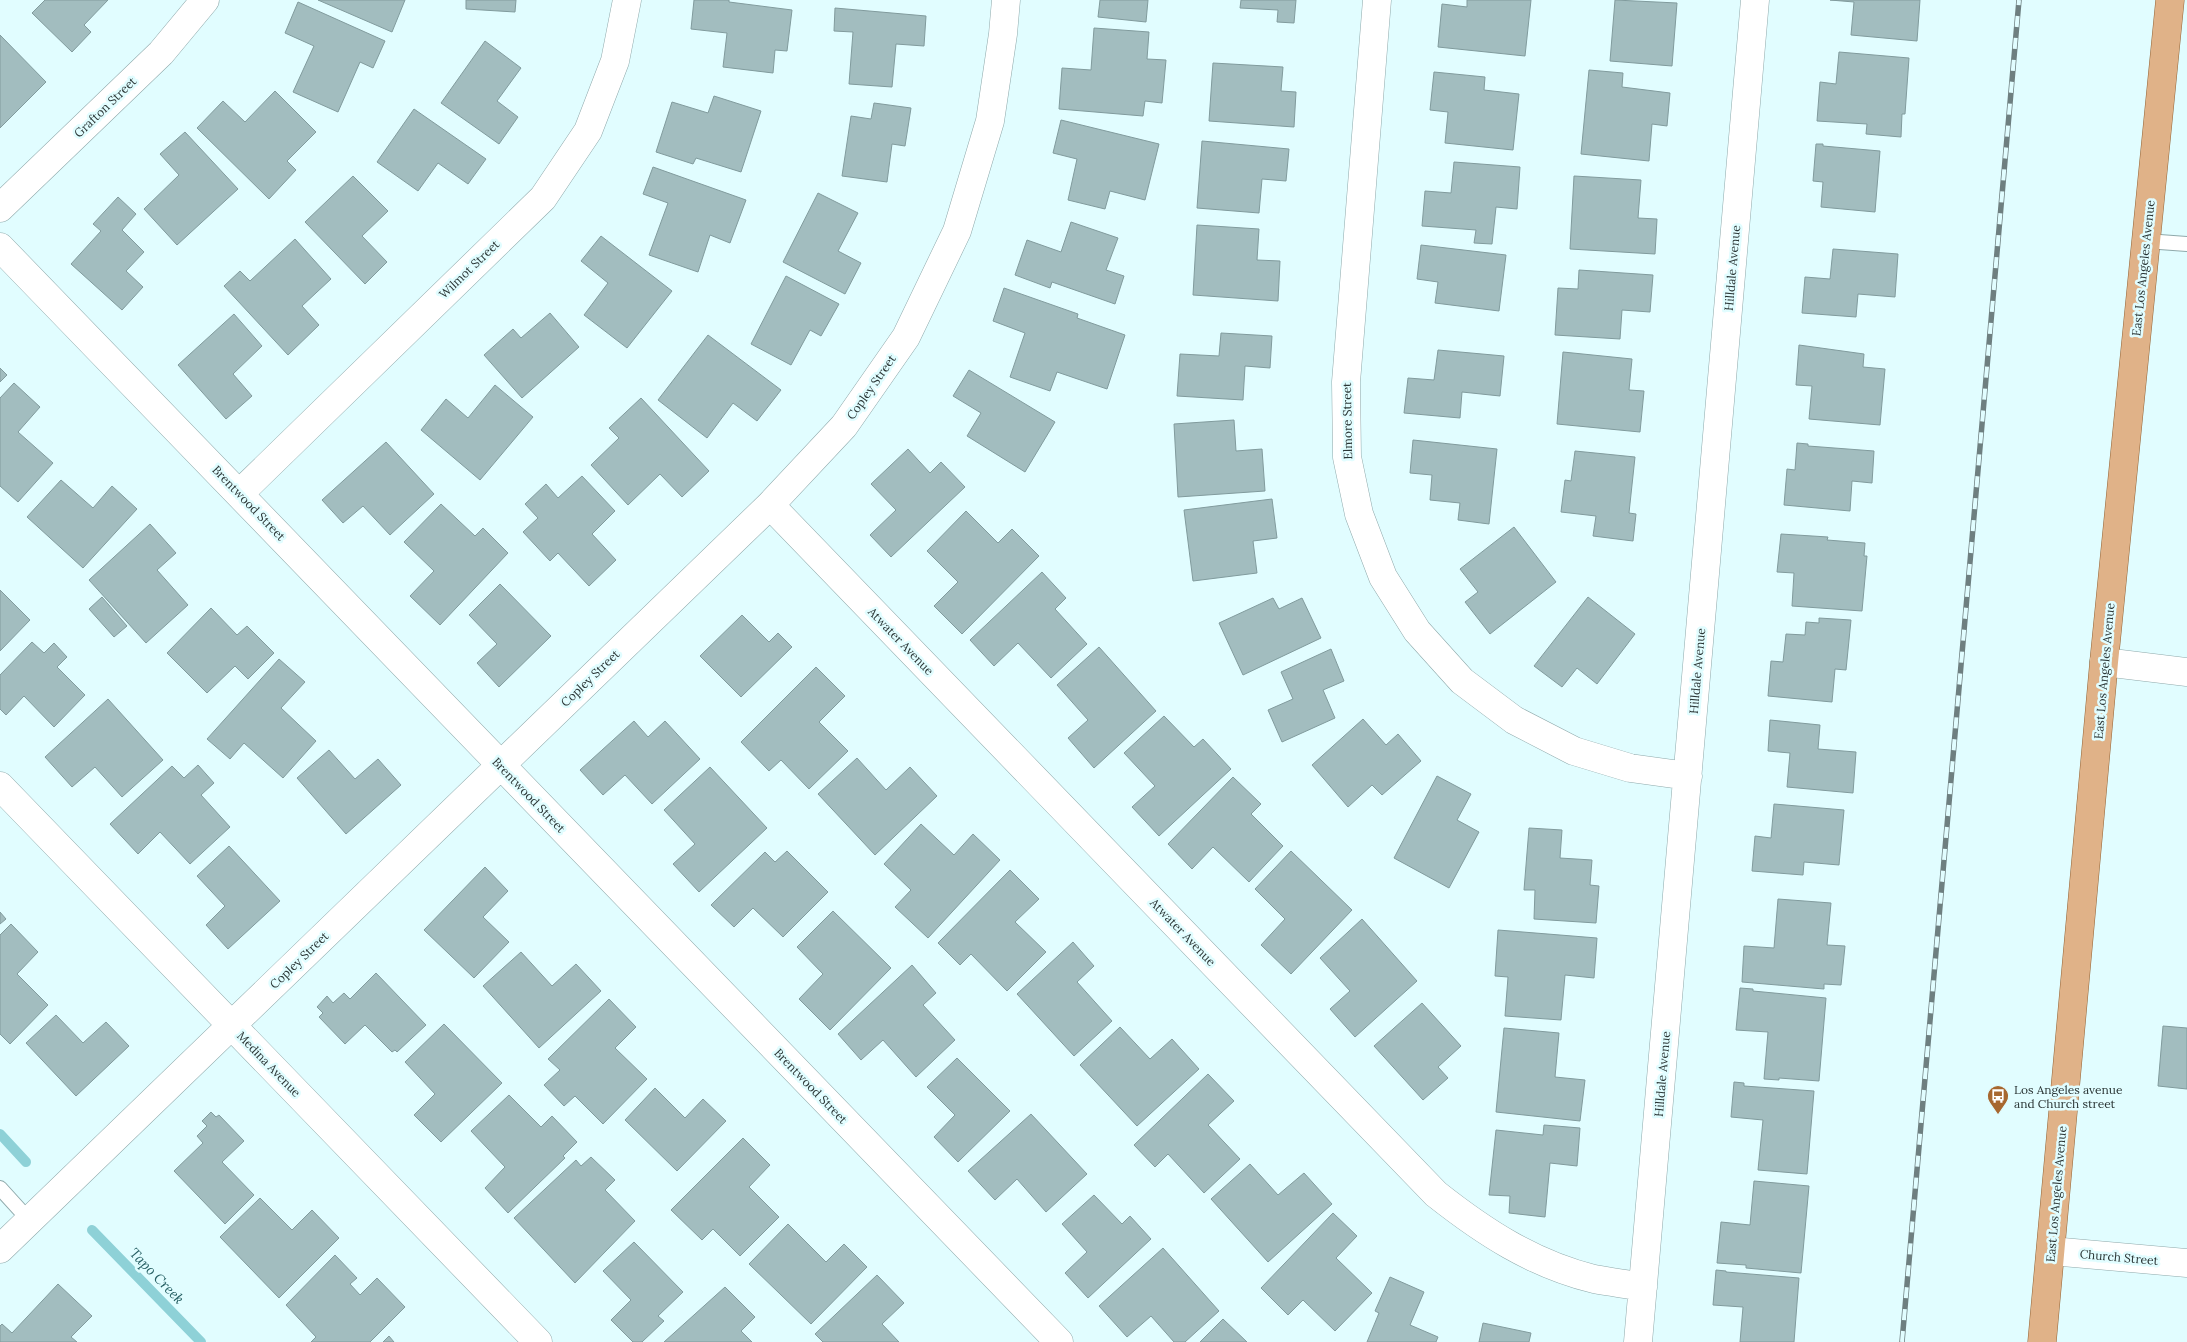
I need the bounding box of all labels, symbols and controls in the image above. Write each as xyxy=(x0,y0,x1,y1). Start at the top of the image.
street label: Grafton Street xyxy=(71,73,140,140)
street label: East Los Angeles Avenue xyxy=(2128,199,2158,337)
street label: Hilldale Avenue xyxy=(1721,224,1743,312)
street label: Wilmot Street xyxy=(436,236,502,301)
street label: Copley Street xyxy=(843,351,899,422)
street label: Elmore Street xyxy=(1339,382,1355,460)
street label: Brentwood Street xyxy=(209,462,289,544)
street label: East Los Angeles Avenue xyxy=(2091,602,2117,740)
street label: Atwater Avenue xyxy=(864,603,937,678)
street label: Hilldale Avenue xyxy=(1686,627,1708,715)
street label: Copley Street xyxy=(558,646,623,710)
street label: Brentwood Street xyxy=(489,754,569,836)
street label: Atwater Avenue xyxy=(1146,894,1219,969)
street label: Copley Street xyxy=(267,928,332,992)
street label: Medina Avenue xyxy=(234,1028,304,1100)
street label: Hilldale Avenue xyxy=(1651,1030,1673,1118)
street label: Brentwood Street xyxy=(771,1045,851,1127)
place label: Los Angeles avenue and Church street xyxy=(2014,1082,2123,1111)
bus stop icon: Los Angeles avenue and Church street xyxy=(1986,1084,2010,1115)
street label: East Los Angeles Avenue xyxy=(2043,1125,2069,1263)
water label: Tapo Creek xyxy=(126,1244,188,1308)
street label: Church Street xyxy=(2079,1246,2159,1268)

